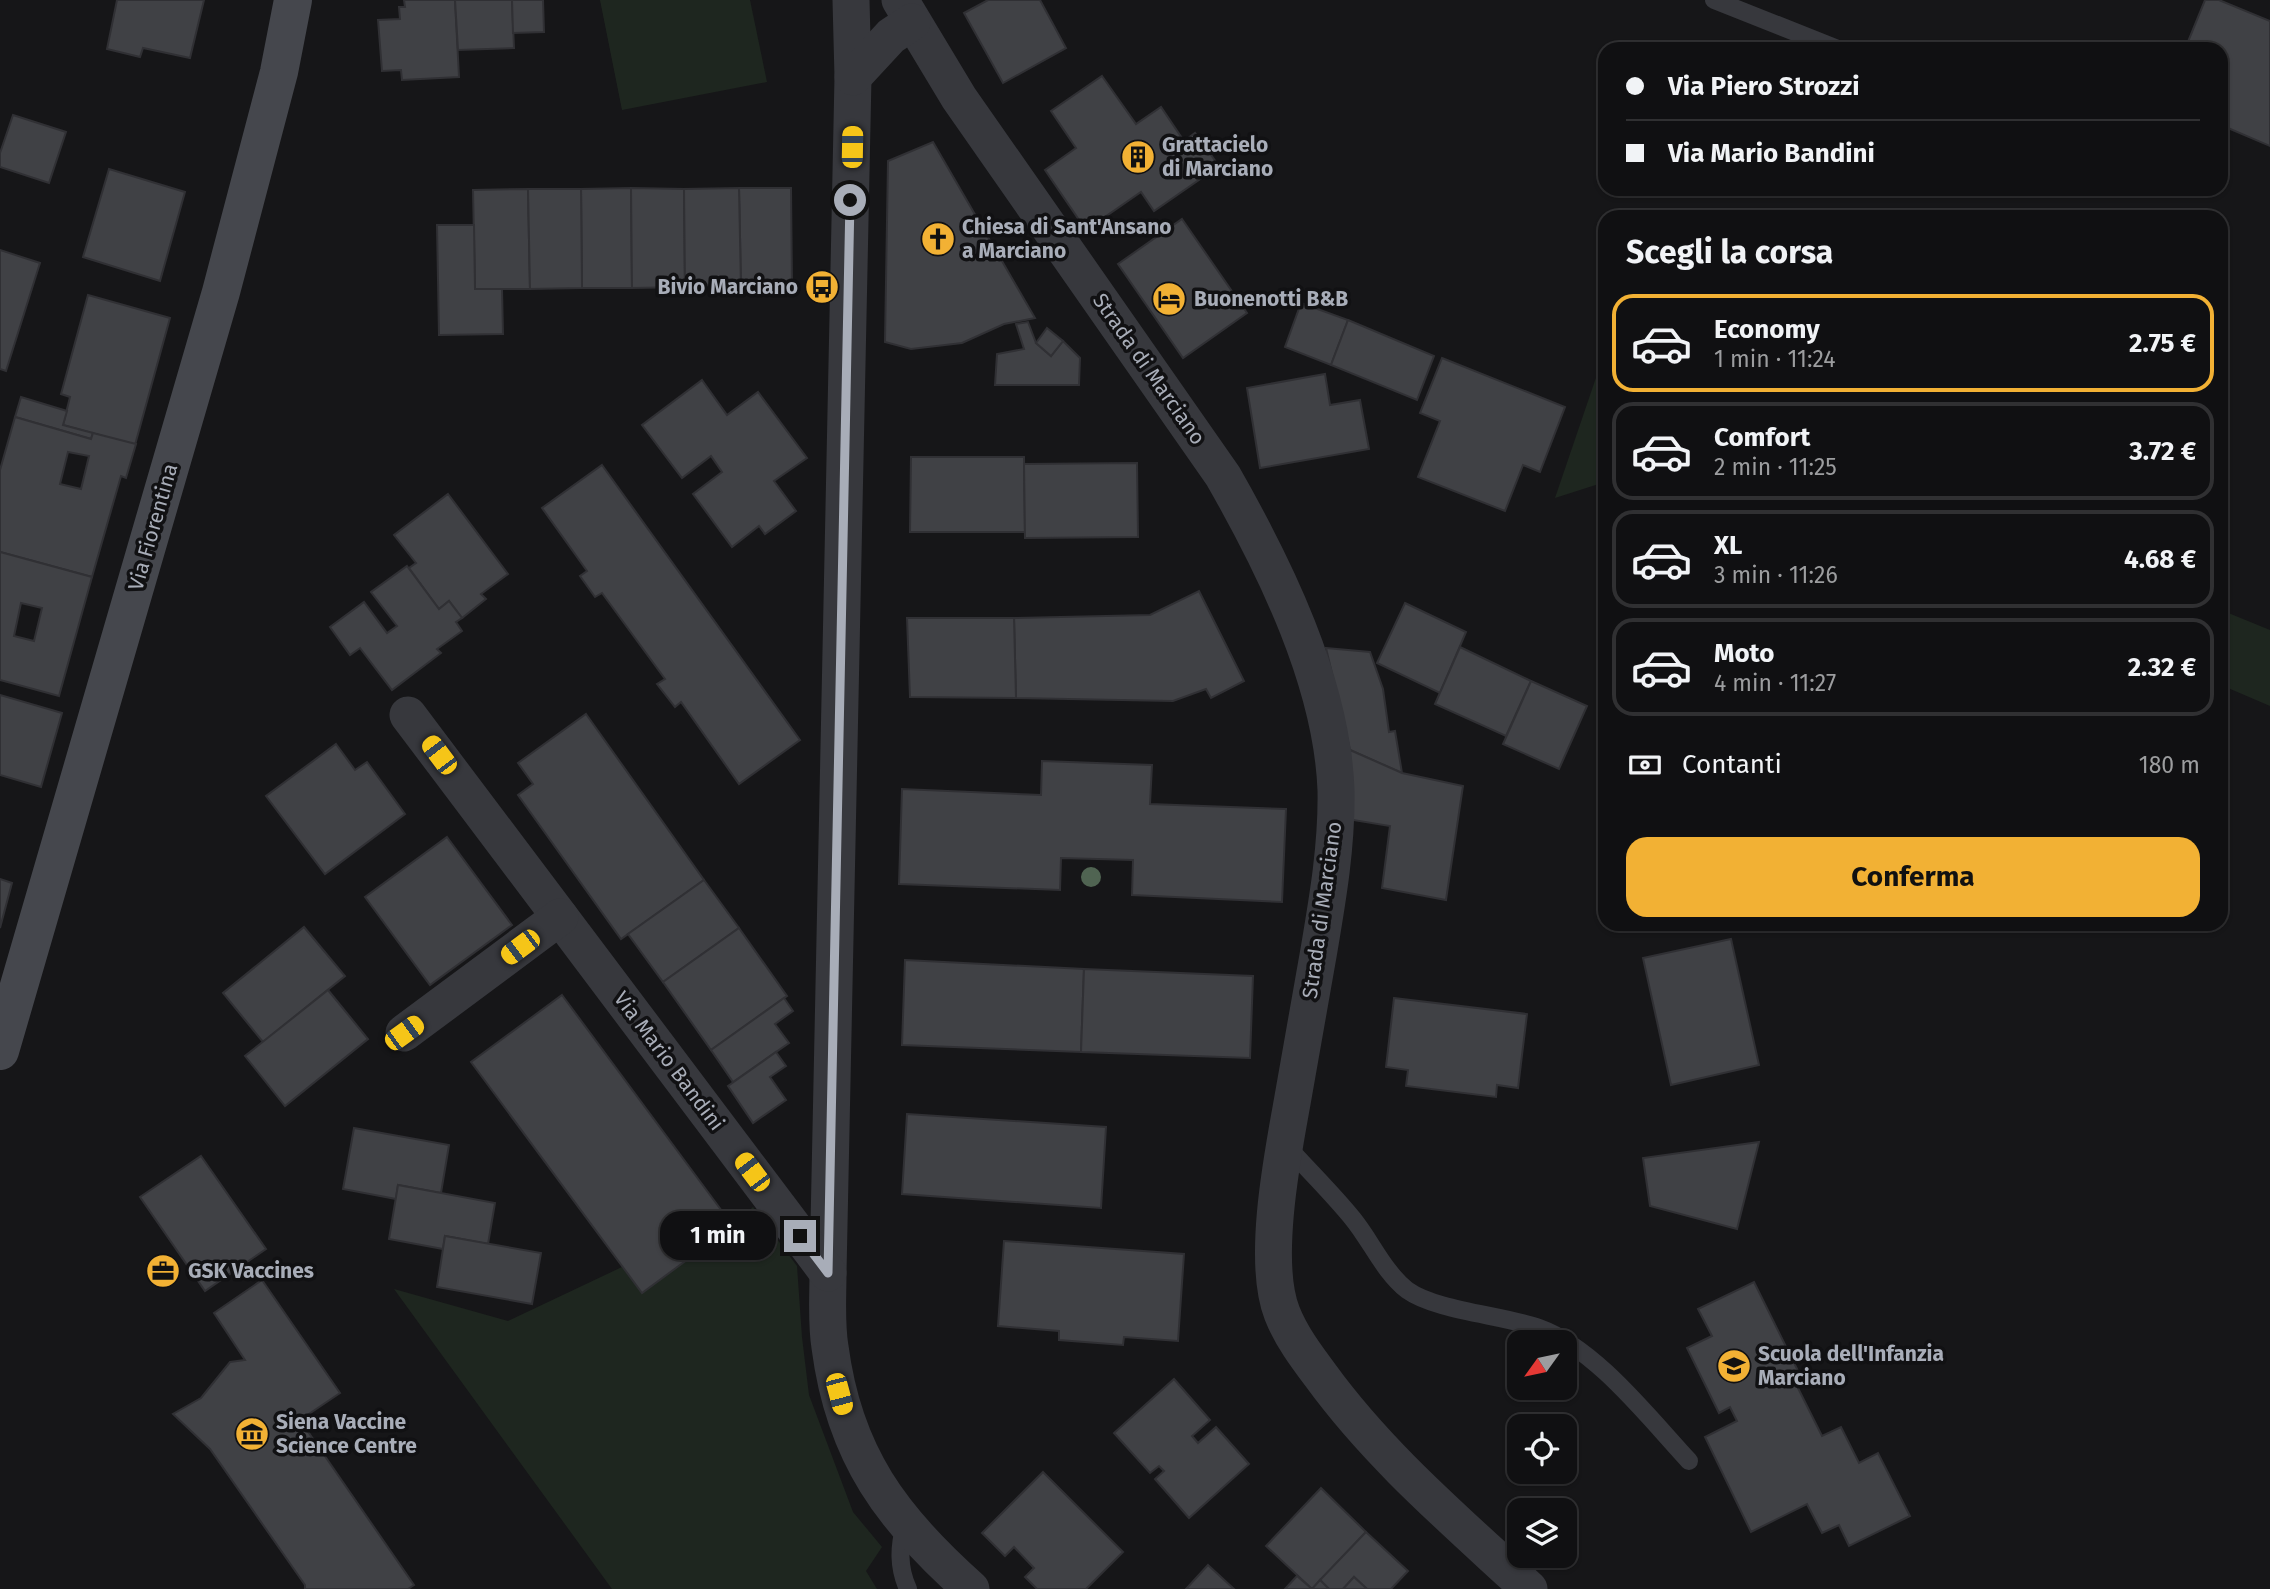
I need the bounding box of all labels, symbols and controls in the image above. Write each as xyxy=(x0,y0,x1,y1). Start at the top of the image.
text: Via Piero Strozzi xyxy=(1668,71,1860,102)
car xyxy=(842,126,863,168)
place label: Grattacielo di Marciano xyxy=(1162,132,1273,182)
building icon: Grattacielo di Marciano xyxy=(1119,138,1157,176)
text: Via Mario Bandini xyxy=(1668,138,1875,169)
route start xyxy=(834,184,866,216)
place label: Chiesa di Sant'Ansano a Marciano xyxy=(962,214,1172,264)
church icon: Chiesa di Sant'Ansano a Marciano xyxy=(919,220,957,258)
text: Scegli la corsa xyxy=(1626,233,1833,271)
bus stop icon: Bivio Marciano xyxy=(803,268,841,306)
place label: Bivio Marciano xyxy=(658,274,798,300)
hotel icon: Buonenotti B&B xyxy=(1150,280,1188,318)
place label: Buonenotti B&B xyxy=(1194,286,1348,312)
street label: Strada di Marciano xyxy=(1087,288,1211,450)
icon: car xyxy=(1630,312,1693,375)
text: Economy xyxy=(1714,314,1820,345)
text: 2.75 € xyxy=(2129,328,2196,359)
text: 1 min · 11:24 xyxy=(1714,345,1836,373)
icon: car xyxy=(1630,420,1693,483)
text: Comfort xyxy=(1714,422,1810,453)
text: 3.72 € xyxy=(2129,436,2196,467)
text: 2 min · 11:25 xyxy=(1714,453,1837,481)
street label: Via Fiorentina xyxy=(122,461,184,593)
icon: car xyxy=(1630,528,1693,591)
text: XL xyxy=(1714,530,1742,561)
text: 4.68 € xyxy=(2124,544,2196,575)
text: 3 min · 11:26 xyxy=(1714,561,1838,589)
icon: car xyxy=(1630,636,1693,699)
text: Moto xyxy=(1714,638,1774,669)
text: 2.32 € xyxy=(2128,652,2196,683)
text: 4 min · 11:27 xyxy=(1714,669,1836,697)
car xyxy=(418,732,461,778)
icon: cash xyxy=(1626,746,1664,784)
text: Contanti xyxy=(1682,749,1782,780)
text: 180 m xyxy=(2139,751,2200,779)
street label: Strada di Marciano xyxy=(1297,820,1347,1000)
button: Conferma xyxy=(1626,837,2200,917)
car xyxy=(497,926,544,968)
street label: Via Mario Bandini xyxy=(608,986,730,1136)
car xyxy=(381,1012,428,1054)
car xyxy=(731,1149,774,1195)
callout: 1 min xyxy=(660,1212,776,1260)
route end xyxy=(784,1220,816,1252)
text: 1 min xyxy=(690,1221,746,1249)
office icon: GSK Vaccines xyxy=(144,1252,182,1290)
place label: GSK Vaccines xyxy=(188,1258,314,1284)
north arrow xyxy=(1507,1330,1577,1400)
map controls xyxy=(1507,1330,1577,1568)
place label: Scuola dell'Infanzia Marciano xyxy=(1758,1341,1944,1391)
school or university icon: Scuola dell'Infanzia Marciano xyxy=(1715,1347,1753,1385)
car xyxy=(824,1371,855,1417)
place label: Siena Vaccine Science Centre xyxy=(276,1409,417,1459)
button: locate xyxy=(1507,1414,1577,1484)
museum icon: Siena Vaccine Science Centre xyxy=(233,1415,271,1453)
button: layers xyxy=(1507,1498,1577,1568)

